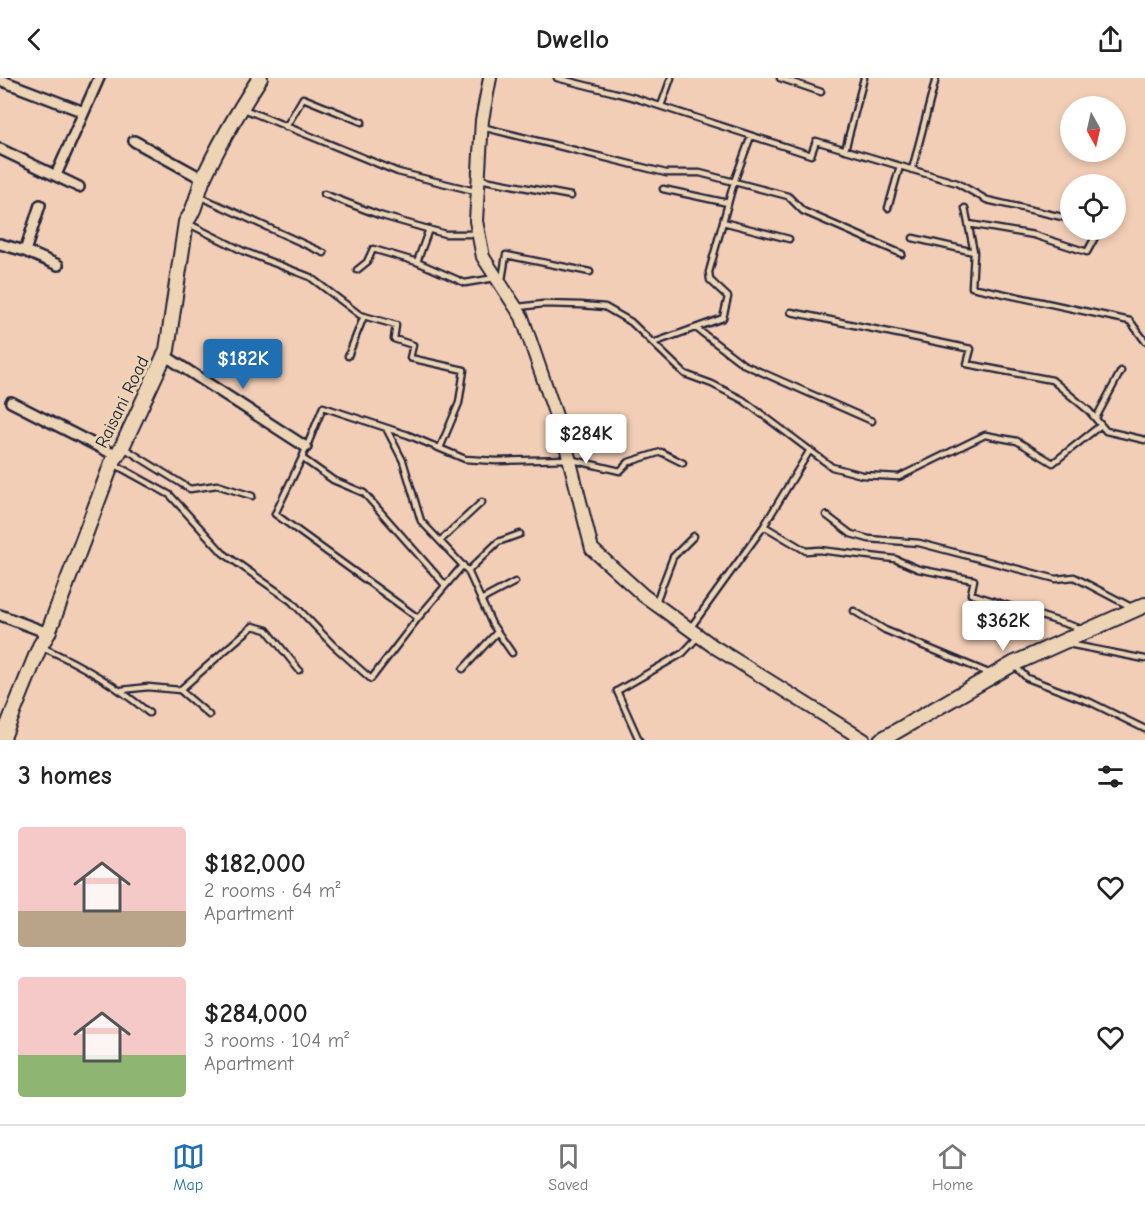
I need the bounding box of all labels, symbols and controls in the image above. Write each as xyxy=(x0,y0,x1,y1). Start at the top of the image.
icon: back xyxy=(18,23,51,56)
icon: share xyxy=(1094,23,1127,56)
text: Dwello xyxy=(536,24,609,55)
north arrow xyxy=(1060,96,1126,162)
map controls xyxy=(1060,96,1126,240)
button: locate xyxy=(1060,174,1126,240)
pin: $182K xyxy=(201,339,285,390)
text: $182K xyxy=(217,347,269,370)
street label: Raisani Road xyxy=(91,353,154,452)
pin: $284K xyxy=(544,414,628,465)
text: $284K xyxy=(560,422,612,445)
pin: $362K xyxy=(961,601,1045,652)
text: $362K xyxy=(976,609,1030,632)
icon: filters xyxy=(1094,760,1127,793)
text: 3 homes xyxy=(18,761,112,791)
text: $182,000 xyxy=(204,849,306,879)
icon: home xyxy=(66,851,138,923)
icon: heart xyxy=(1094,871,1127,904)
text: 2 rooms · 64 m² xyxy=(204,879,340,902)
text: Apartment xyxy=(204,902,294,925)
text: $284,000 xyxy=(204,999,308,1029)
icon: home xyxy=(66,1001,138,1073)
icon: heart xyxy=(1094,1021,1127,1054)
text: 3 rooms · 104 m² xyxy=(204,1029,349,1052)
text: Apartment xyxy=(204,1052,294,1075)
tab: Map xyxy=(172,1140,205,1194)
tab: Saved xyxy=(548,1140,588,1194)
tab: Home xyxy=(932,1140,973,1194)

